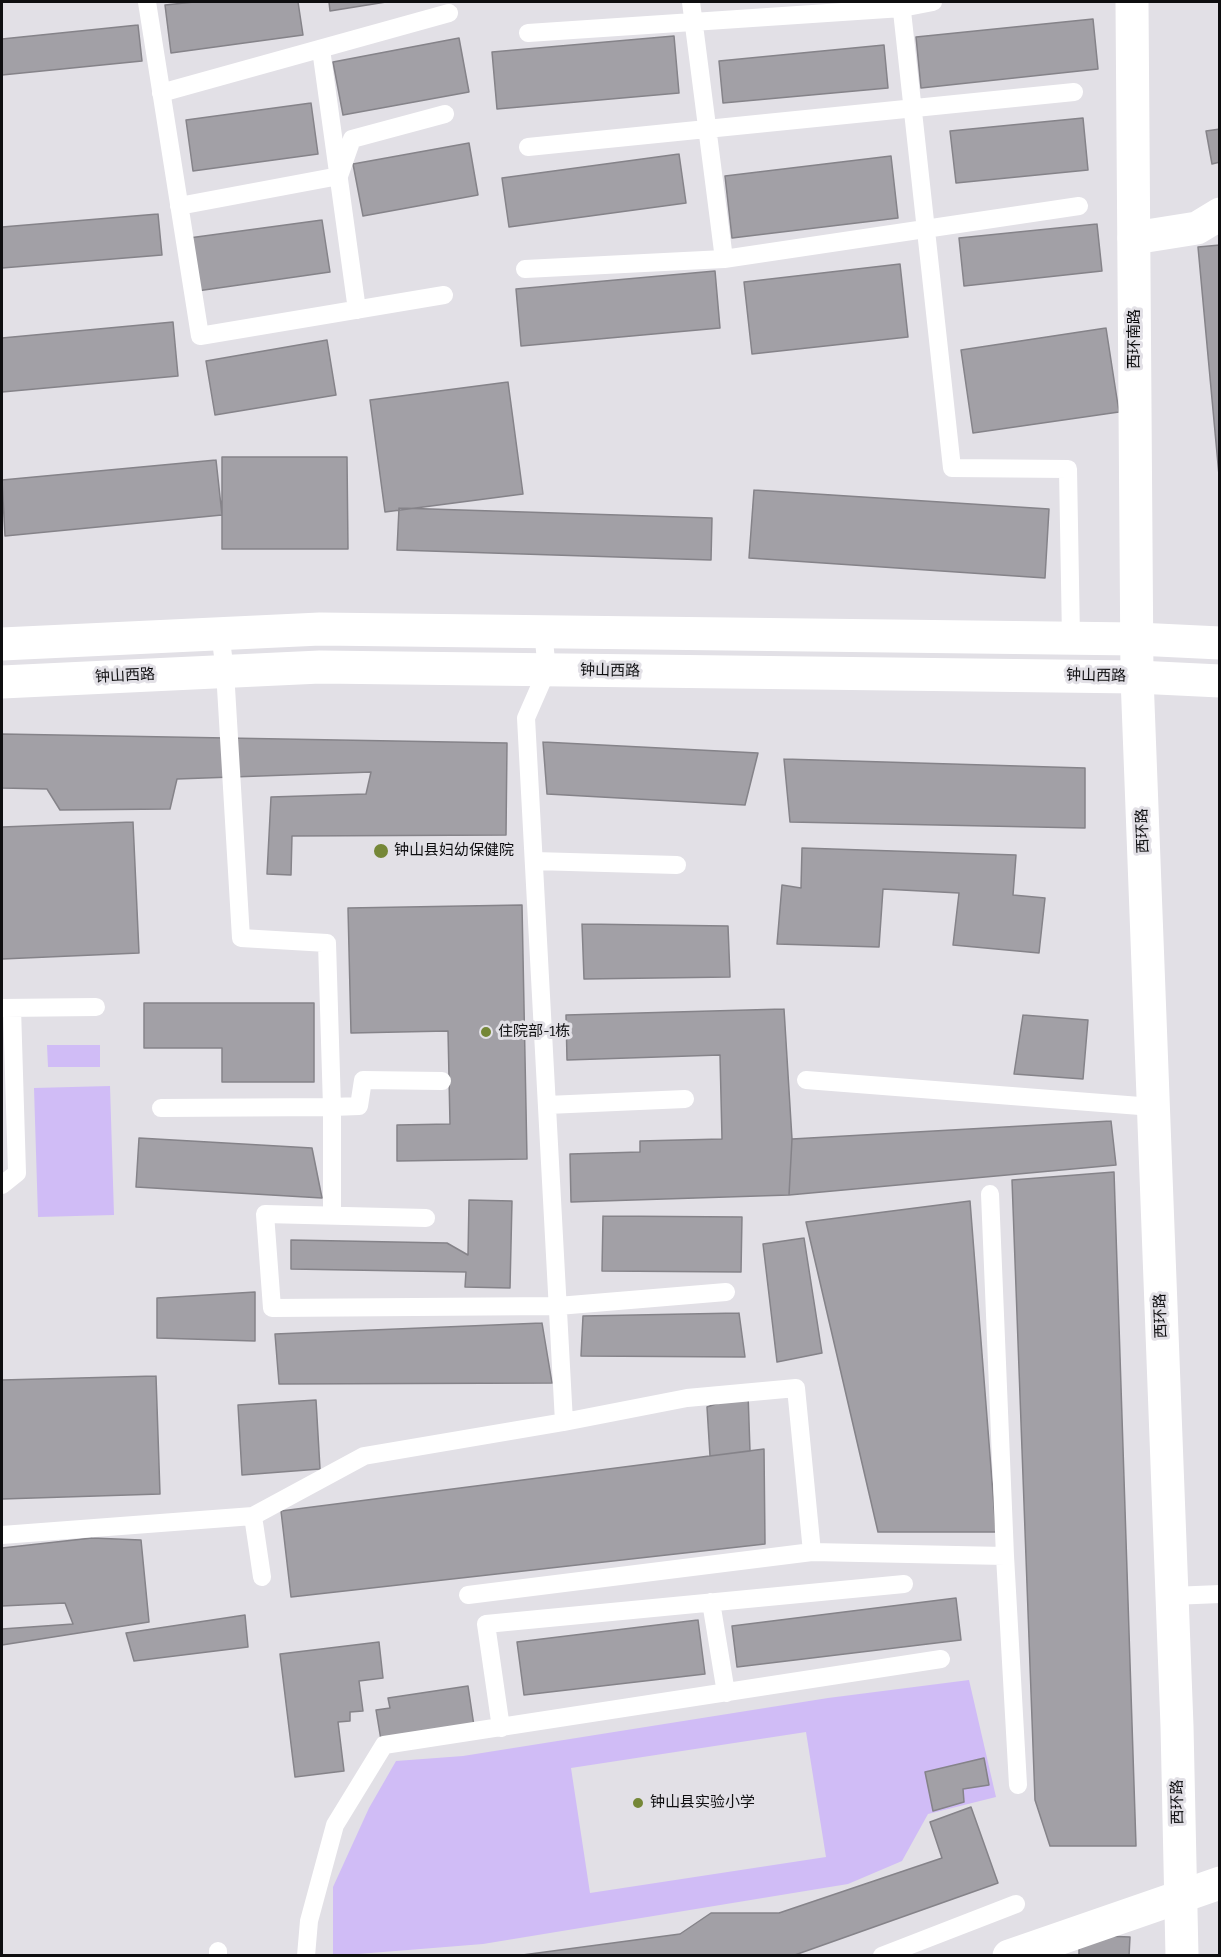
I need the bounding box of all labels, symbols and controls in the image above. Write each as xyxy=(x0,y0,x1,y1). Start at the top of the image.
street label: 西环南路 xyxy=(1126,309,1144,369)
street label: 钟山西路 xyxy=(580,661,640,681)
street label: 钟山西路 xyxy=(95,665,155,687)
street label: 钟山西路 xyxy=(1066,666,1126,686)
street label: 西环路 xyxy=(1133,808,1153,854)
marker: 钟山县妇幼保健院 xyxy=(372,842,390,860)
place label: 钟山县妇幼保健院 xyxy=(394,842,514,860)
place label: 住院部-1栋 xyxy=(498,1023,570,1041)
marker: 住院部-1栋 xyxy=(479,1025,493,1039)
street label: 西环路 xyxy=(1151,1293,1171,1339)
street label: 西环路 xyxy=(1169,1779,1187,1825)
place label: 钟山县实验小学 xyxy=(650,1794,755,1812)
marker: 钟山县实验小学 xyxy=(631,1796,645,1810)

